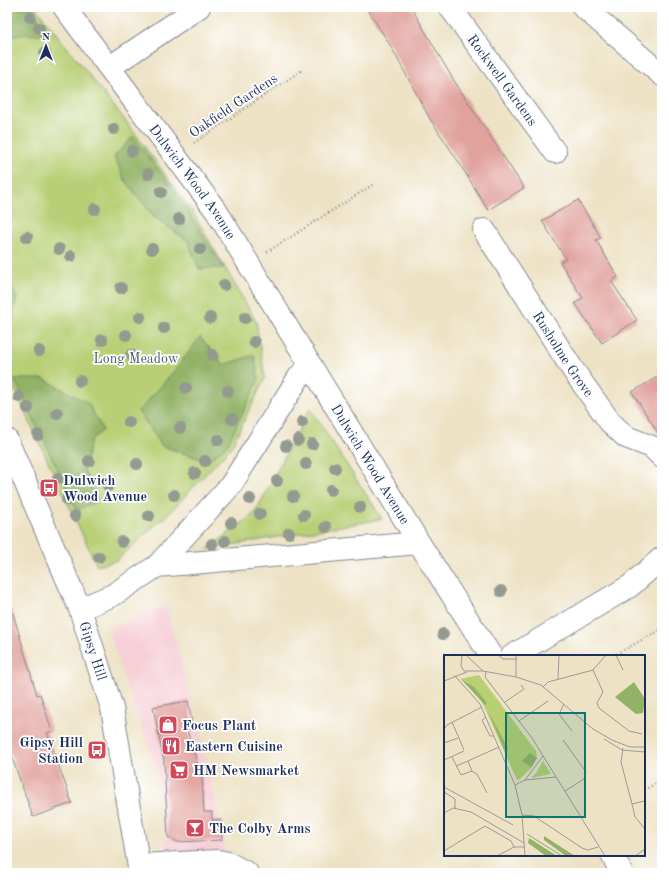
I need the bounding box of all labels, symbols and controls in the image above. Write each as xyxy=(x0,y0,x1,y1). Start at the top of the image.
north arrow xyxy=(26,26,66,66)
text: N xyxy=(42,32,51,43)
street label: Rockwell Gardens xyxy=(464,32,540,129)
street label: Oakfield Gardens xyxy=(187,71,280,140)
street label: Dulwich Wood Avenue xyxy=(146,122,238,242)
street label: Rusholme Grove xyxy=(530,309,596,400)
park label: Long Meadow xyxy=(93,352,179,366)
street label: Dulwich Wood Avenue xyxy=(328,402,412,527)
place label: Dulwich Wood Avenue xyxy=(63,474,147,504)
bus stop icon: Dulwich Wood Avenue xyxy=(38,477,60,499)
street label: Gipsy Hill xyxy=(77,620,109,682)
inset map xyxy=(444,655,645,856)
shop icon: Focus Plant xyxy=(157,714,179,736)
place label: Focus Plant xyxy=(182,719,256,733)
restaurant icon: Eastern Cuisine xyxy=(160,735,182,757)
place label: Gipsy Hill Station xyxy=(20,736,83,766)
bus stop icon: Gipsy Hill Station xyxy=(86,739,108,761)
place label: Eastern Cuisine xyxy=(185,740,283,754)
supermarket icon: HM Newsmarket xyxy=(168,759,190,781)
place label: HM Newsmarket xyxy=(193,764,299,778)
bar icon: The Colby Arms xyxy=(184,817,206,839)
place label: The Colby Arms xyxy=(209,822,311,836)

